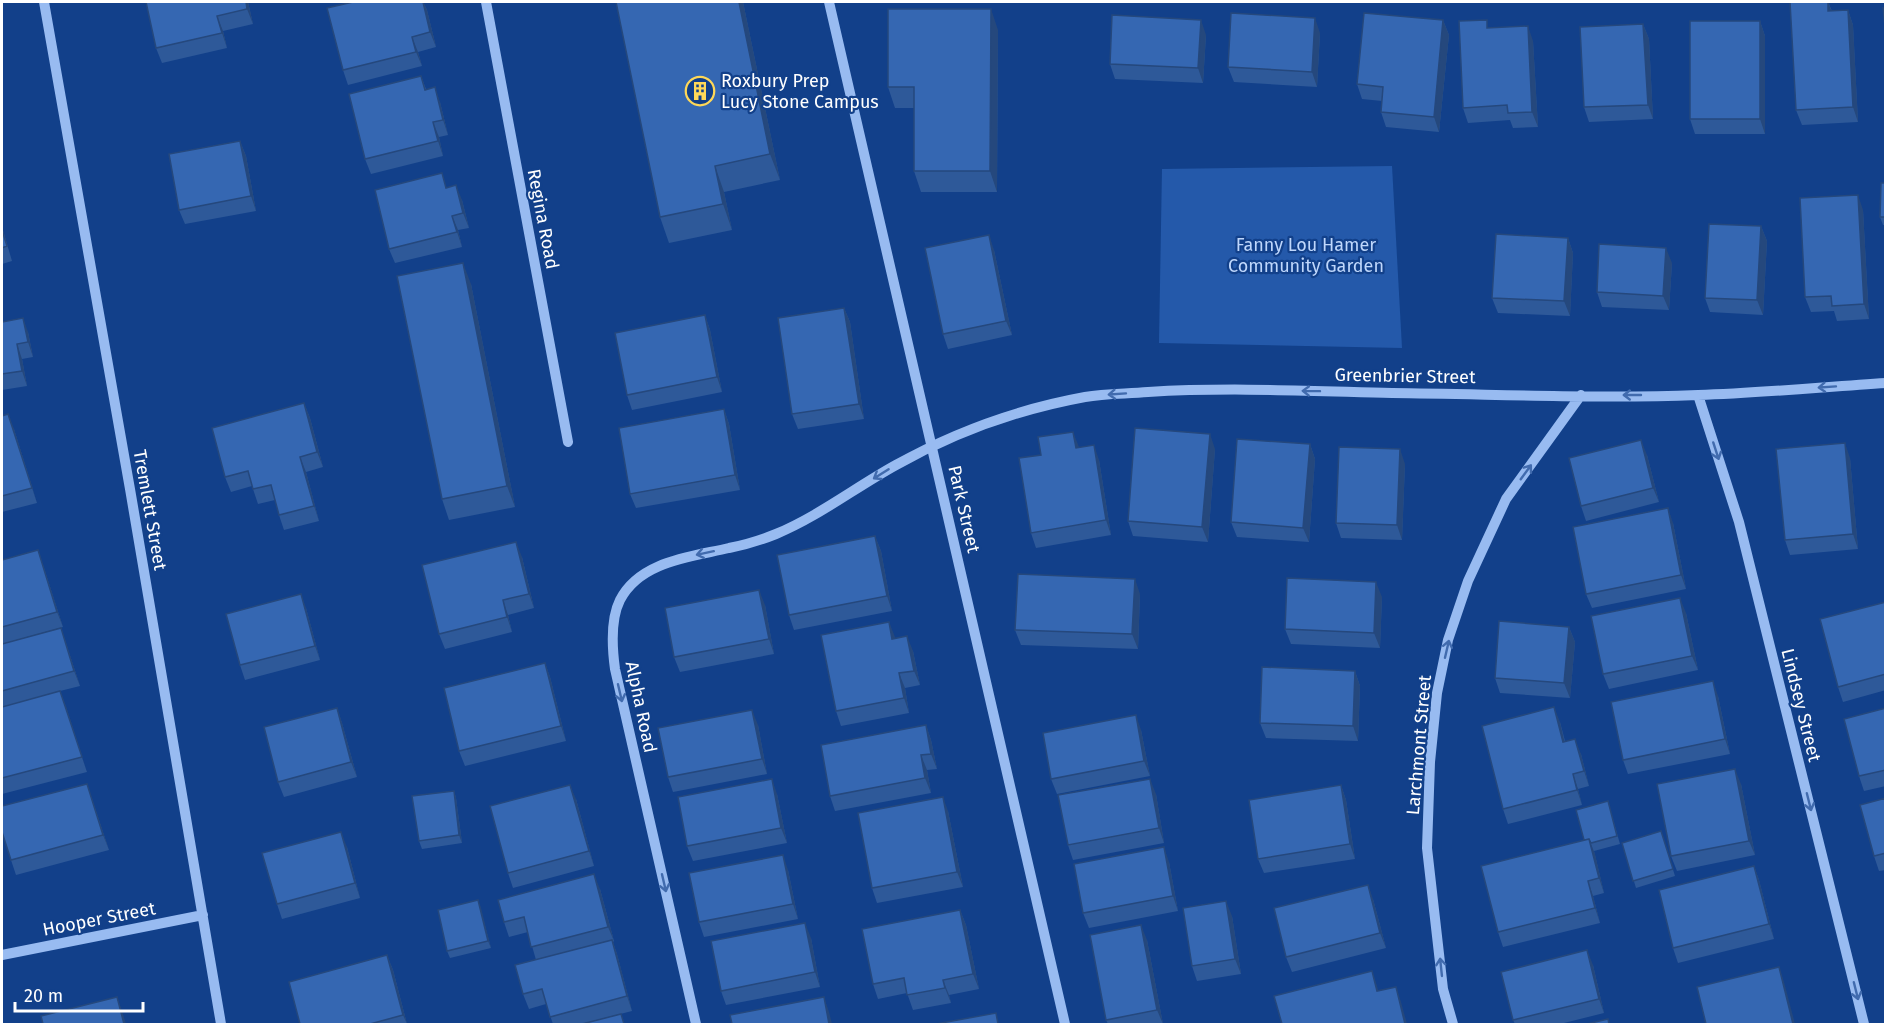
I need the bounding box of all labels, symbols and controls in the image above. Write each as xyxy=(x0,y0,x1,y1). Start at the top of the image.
place label: Roxbury Prep Lucy Stone Campus xyxy=(721,70,879,113)
building icon: Roxbury Prep Lucy Stone Campus xyxy=(684,75,716,107)
street label: Regina Road xyxy=(523,167,563,271)
park label: Fanny Lou Hamer Community Garden xyxy=(1228,234,1384,277)
street label: Greenbrier Street xyxy=(1334,364,1476,388)
one-way arrow xyxy=(1818,381,1838,392)
one-way arrow xyxy=(1302,386,1322,397)
one-way arrow xyxy=(1107,389,1127,400)
one-way arrow xyxy=(1623,389,1643,401)
one-way arrow xyxy=(1711,441,1722,460)
street label: Tremlett Street xyxy=(129,448,172,572)
street label: Park Street xyxy=(943,463,985,555)
one-way arrow xyxy=(1520,464,1532,480)
one-way arrow xyxy=(873,468,890,480)
one-way arrow xyxy=(696,548,715,559)
one-way arrow xyxy=(1441,639,1453,658)
street label: Lindsey Street xyxy=(1776,646,1826,764)
street label: Alpha Road xyxy=(621,659,661,755)
street label: Larchmont Street xyxy=(1402,673,1436,816)
one-way arrow xyxy=(615,683,626,702)
one-way arrow xyxy=(1803,792,1815,811)
one-way arrow xyxy=(658,874,670,893)
street label: Hooper Street xyxy=(41,897,158,941)
one-way arrow xyxy=(1435,958,1446,978)
scale bar xyxy=(15,975,142,1013)
one-way arrow xyxy=(1850,981,1862,1000)
text: 20 m xyxy=(24,985,63,1007)

